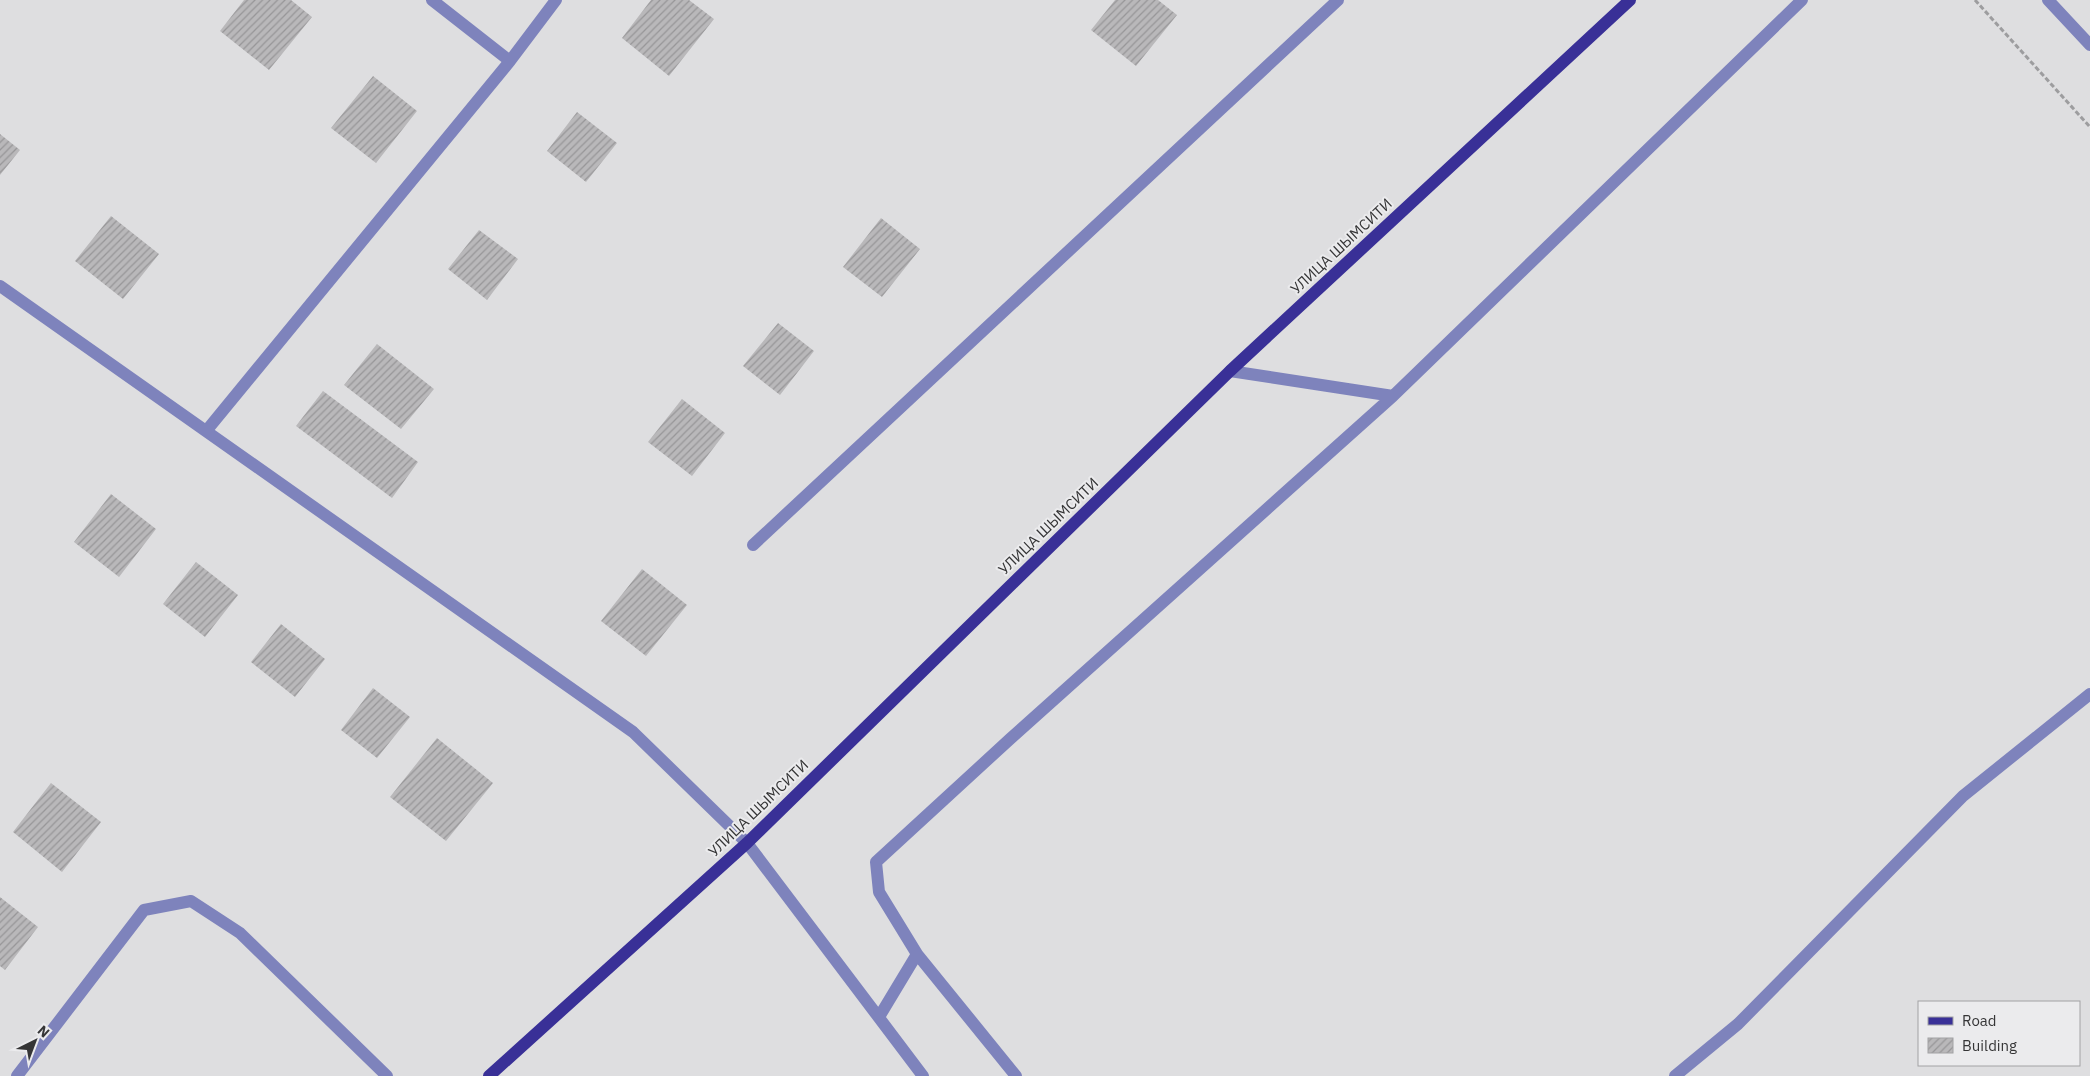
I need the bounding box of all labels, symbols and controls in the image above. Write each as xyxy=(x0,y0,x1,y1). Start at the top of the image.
street label: УЛИЦА ШЫМСИТИ xyxy=(1286,194,1396,298)
street label: УЛИЦА ШЫМСИТИ xyxy=(994,473,1102,579)
street label: УЛИЦА ШЫМСИТИ xyxy=(704,755,812,861)
legend xyxy=(1918,1001,2080,1066)
text: Road xyxy=(1962,1011,1997,1030)
north arrow xyxy=(10,1016,60,1066)
text: N xyxy=(34,1021,53,1041)
text: Building xyxy=(1962,1036,2017,1055)

